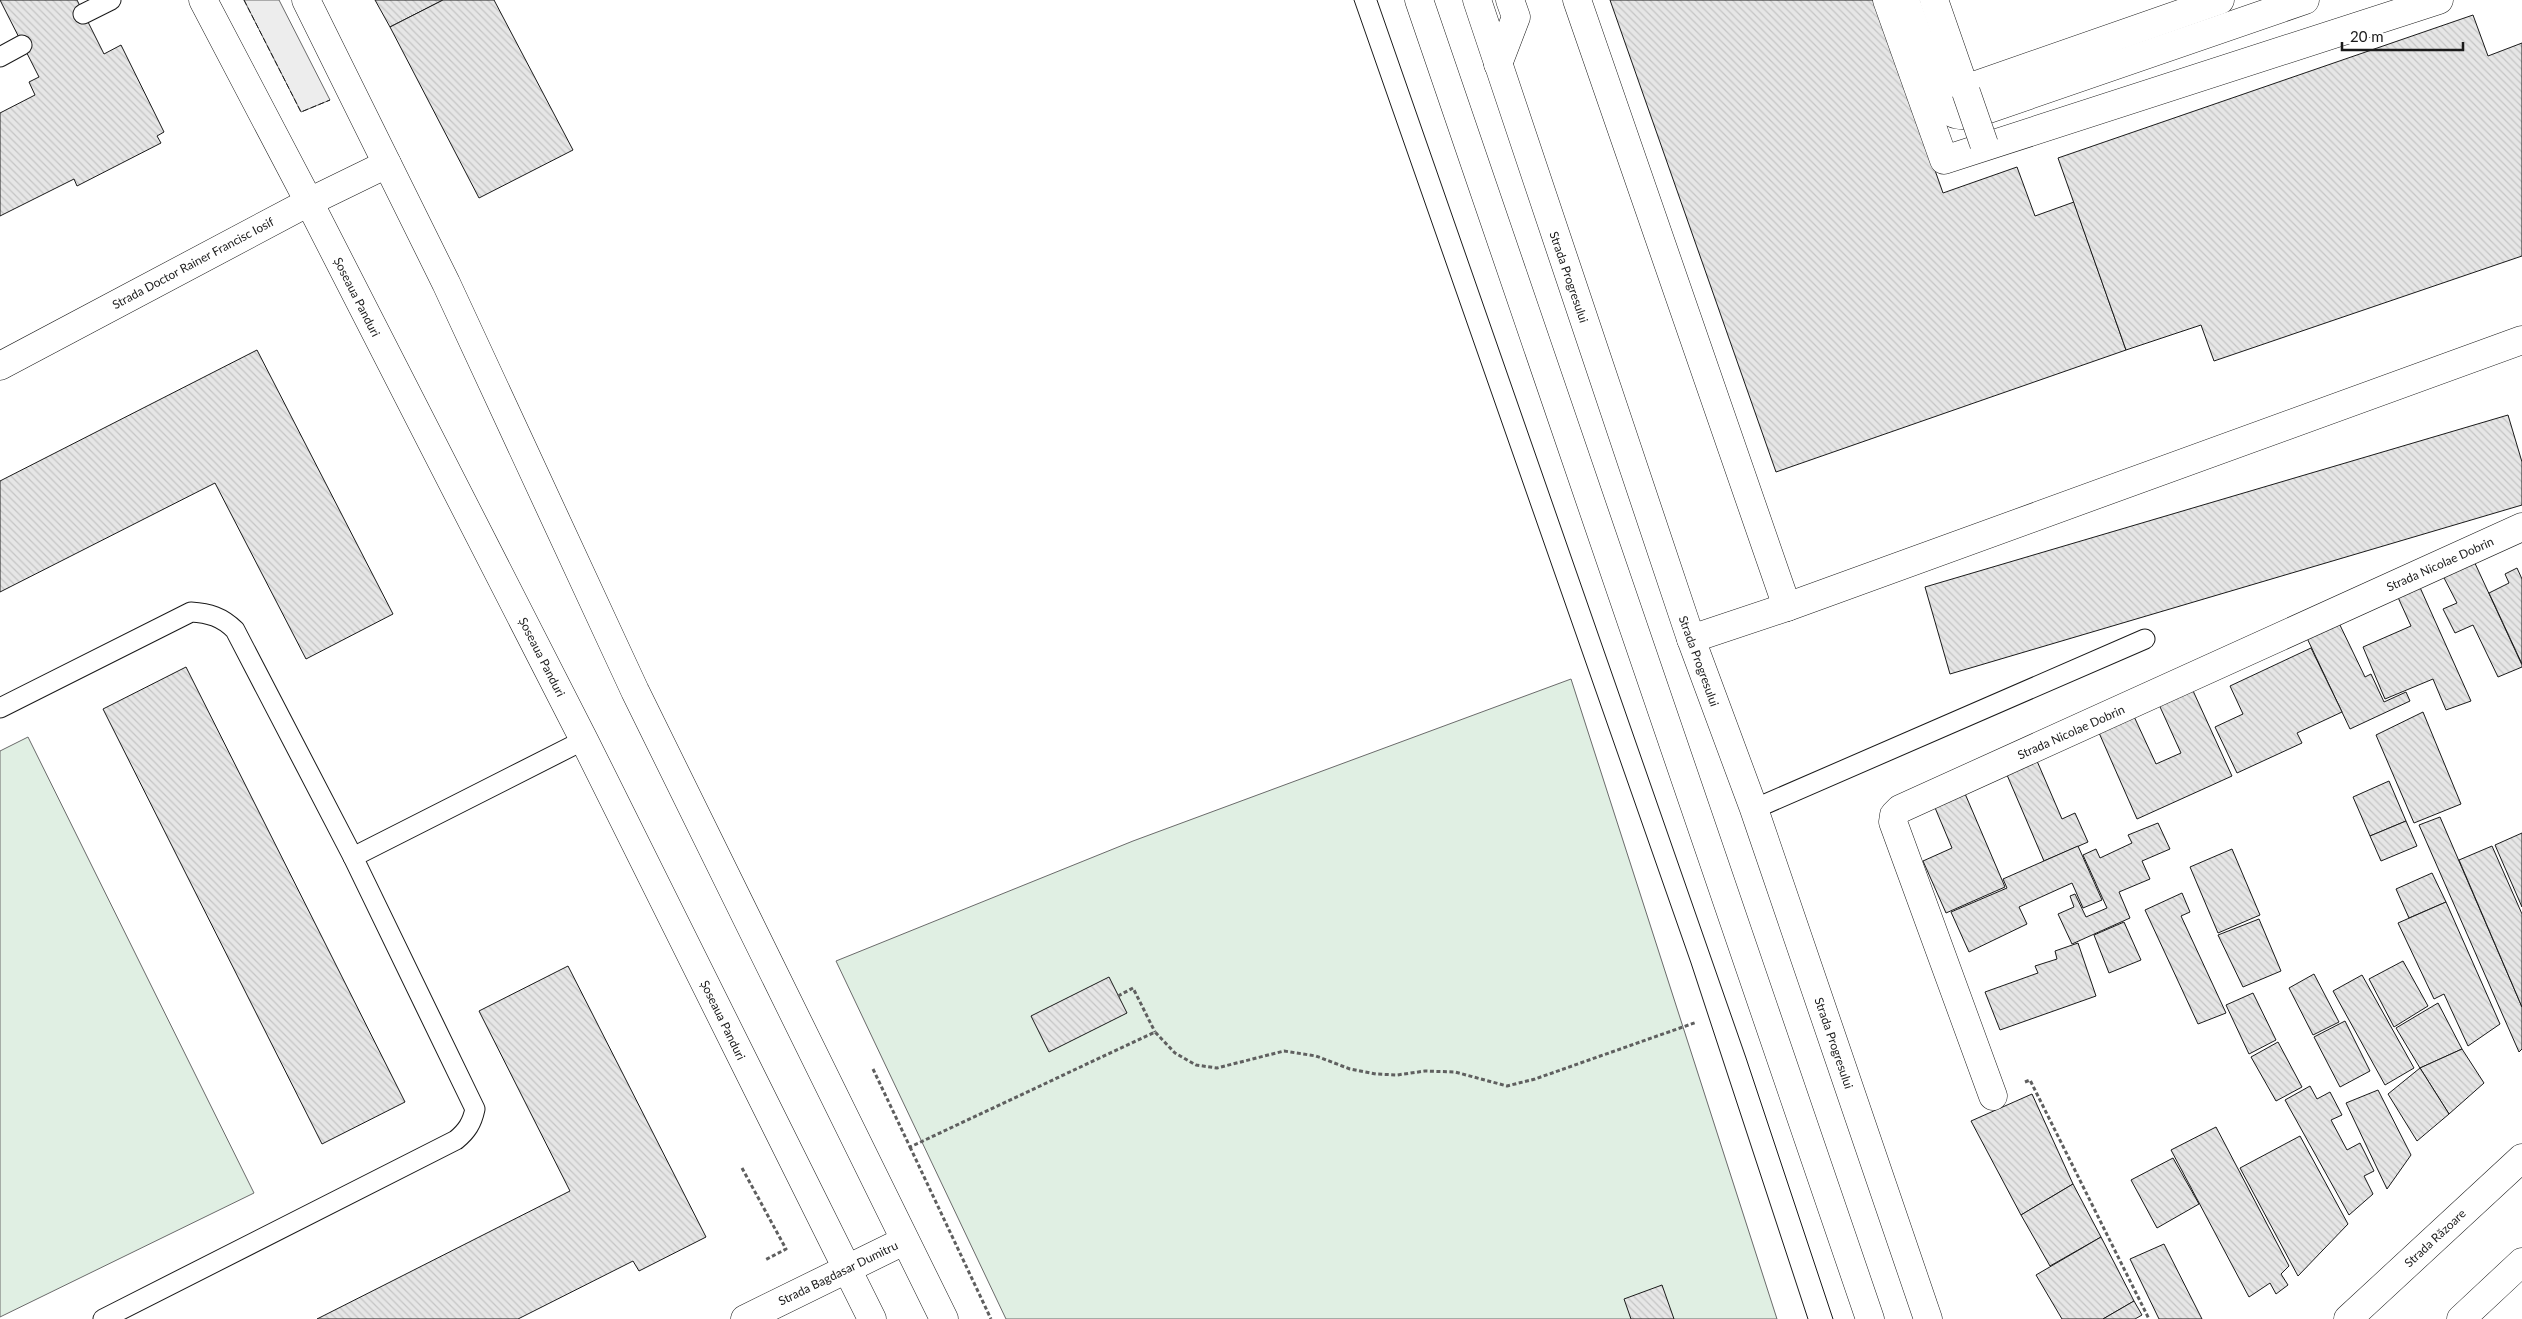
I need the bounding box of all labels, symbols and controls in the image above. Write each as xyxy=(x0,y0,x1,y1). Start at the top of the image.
scale bar xyxy=(2342,20,2463,52)
text: 20 m xyxy=(2350,27,2384,45)
street label: Strada Doctor Rainer Francisc Iosif xyxy=(110,214,277,312)
street label: Strada Progresului xyxy=(1546,229,1592,325)
street label: Șoseaua Panduri xyxy=(331,255,383,339)
street label: Strada Nicolae Dobrin xyxy=(2384,534,2496,594)
street label: Strada Progresului xyxy=(1676,614,1722,709)
street label: Șoseaua Panduri xyxy=(516,615,568,699)
street label: Strada Nicolae Dobrin xyxy=(2015,702,2127,762)
street label: Șoseaua Panduri xyxy=(697,978,749,1062)
street label: Strada Progresului xyxy=(1811,995,1857,1091)
street label: Strada Răzoare xyxy=(2401,1206,2469,1270)
street label: Strada Bagdasar Dumitru xyxy=(776,1238,900,1308)

